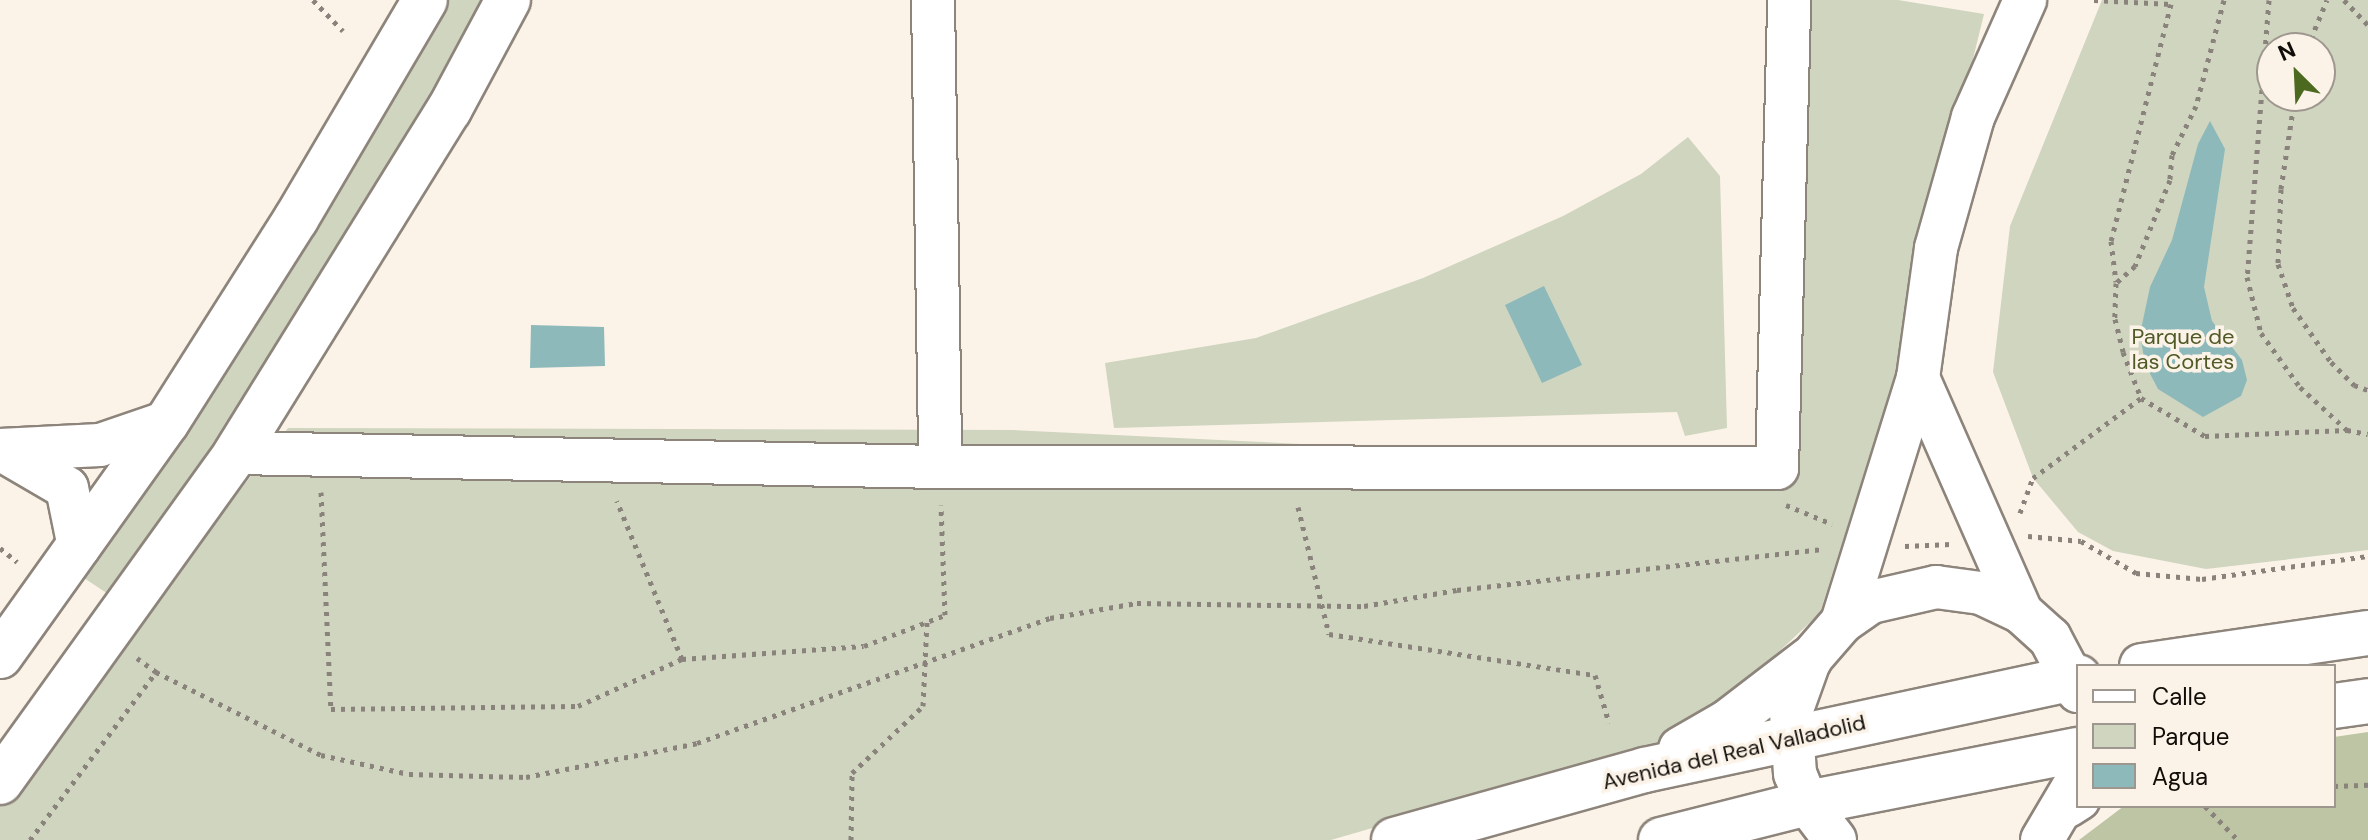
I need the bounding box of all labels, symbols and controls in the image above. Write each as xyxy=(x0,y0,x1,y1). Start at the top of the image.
north arrow xyxy=(2256,32,2336,112)
text: N xyxy=(2274,35,2300,68)
park label: Parque de las Cortes xyxy=(2132,323,2234,374)
legend xyxy=(2076,664,2336,808)
text: Calle xyxy=(2152,681,2207,712)
street label: Avenida del Real Valladolid xyxy=(1600,709,1868,795)
text: Parque xyxy=(2152,721,2229,752)
text: Agua xyxy=(2152,761,2208,792)

